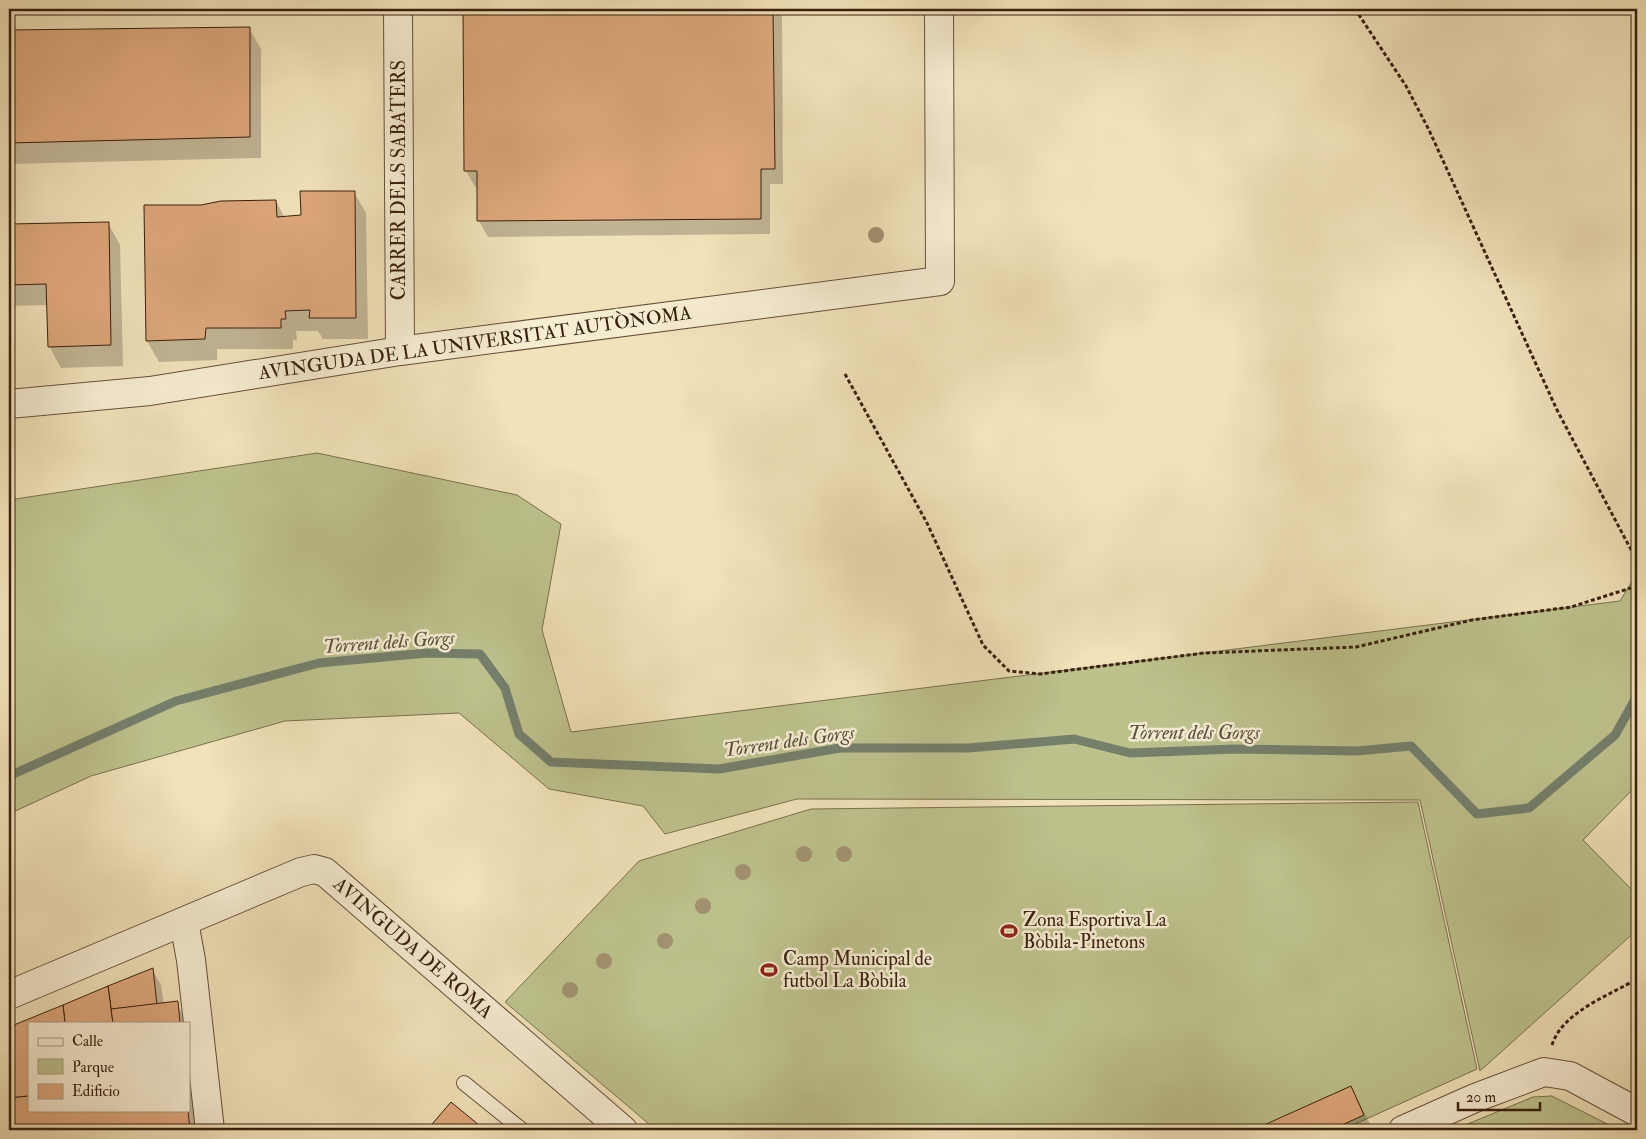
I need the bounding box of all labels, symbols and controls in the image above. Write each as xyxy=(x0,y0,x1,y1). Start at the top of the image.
street label: CARRER DELS SABATERS xyxy=(387,60,411,300)
street label: AVINGUDA DE LA UNIVERSITAT AUTÒNOMA xyxy=(256,299,693,385)
water label: Torrent dels Gorgs xyxy=(322,625,456,659)
water label: Torrent dels Gorgs xyxy=(722,719,856,763)
water label: Torrent dels Gorgs xyxy=(1128,720,1260,745)
street label: AVINGUDA DE ROMA xyxy=(327,871,498,1024)
place label: Zona Esportiva La Bòbila-Pinetons xyxy=(1023,908,1167,954)
sports icon: Zona Esportiva La Bòbila-Pinetons xyxy=(999,921,1019,941)
place label: Camp Municipal de futbol La Bòbila xyxy=(783,947,932,993)
sports icon: Camp Municipal de futbol La Bòbila xyxy=(759,960,779,980)
legend xyxy=(28,1022,190,1112)
text: Calle xyxy=(72,1032,103,1051)
text: Parque xyxy=(72,1058,114,1077)
scale bar xyxy=(1458,1079,1541,1111)
text: Edificio xyxy=(72,1082,120,1101)
text: 20 m xyxy=(1466,1088,1496,1107)

